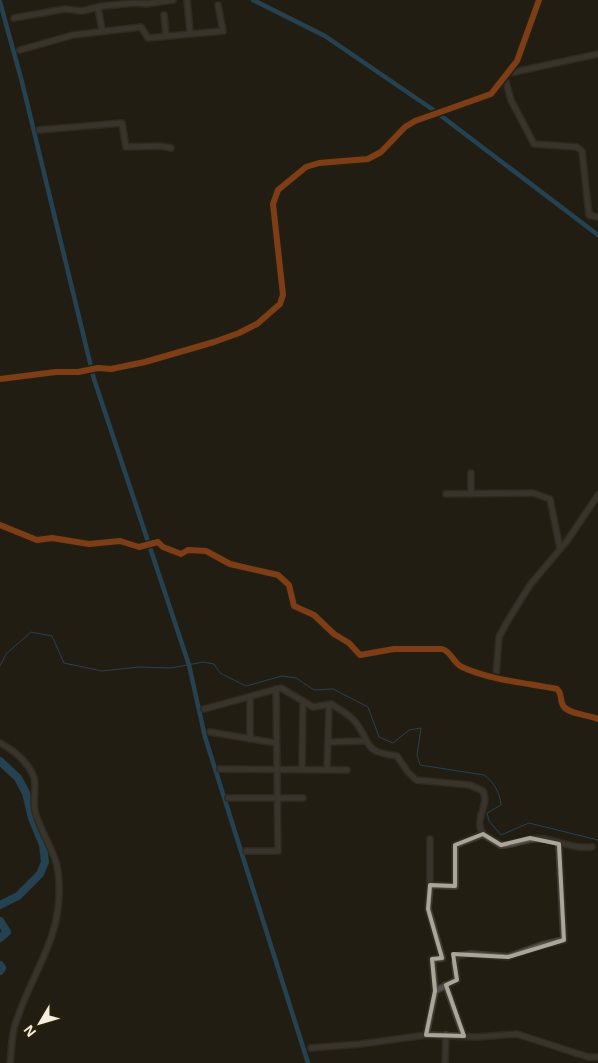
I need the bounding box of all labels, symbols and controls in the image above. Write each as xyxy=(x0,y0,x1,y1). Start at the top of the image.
north arrow xyxy=(15,998,65,1048)
text: N xyxy=(20,1022,39,1040)

